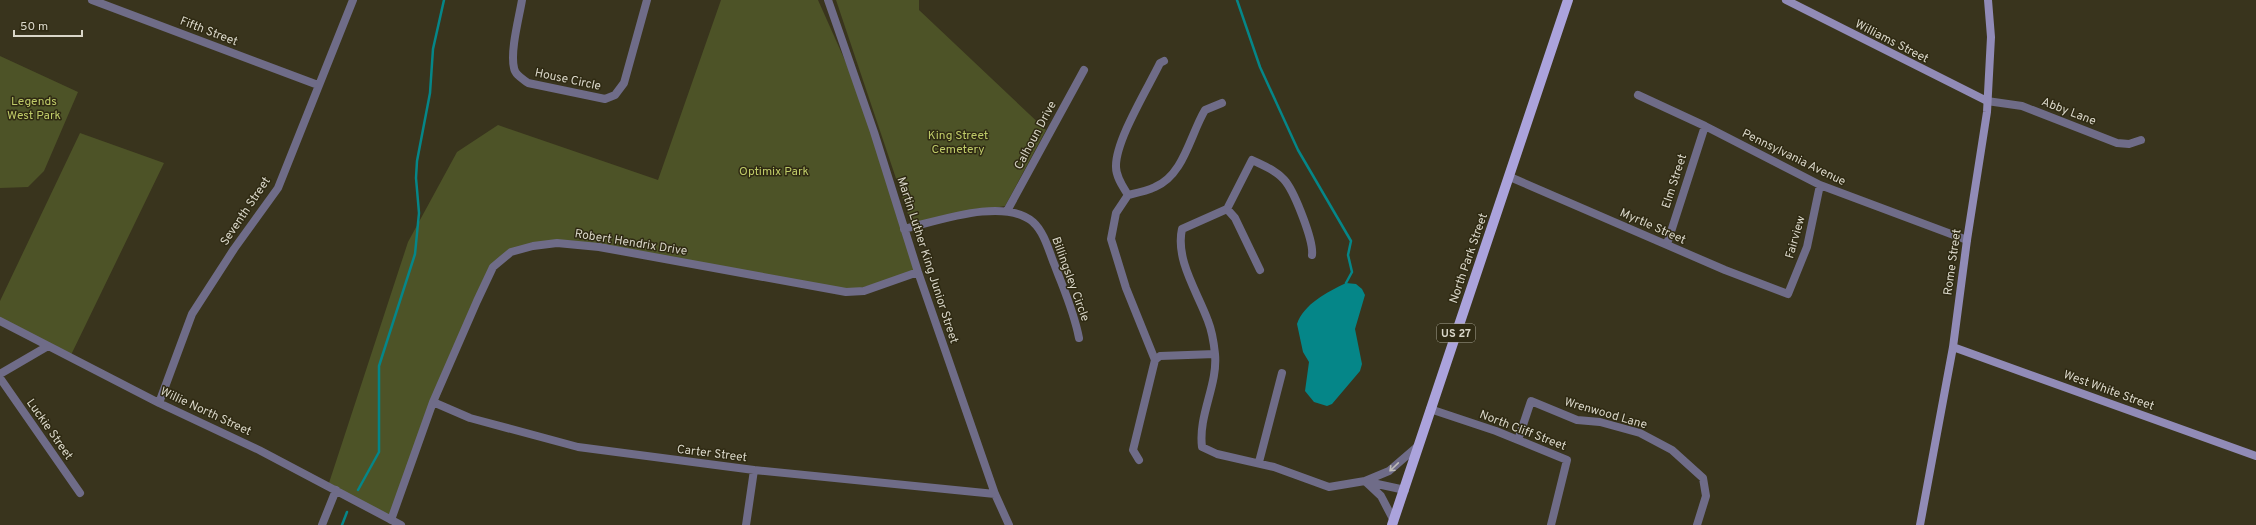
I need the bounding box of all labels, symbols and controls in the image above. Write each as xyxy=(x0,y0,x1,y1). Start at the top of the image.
scale bar xyxy=(14,12,82,38)
street label: Fifth Street xyxy=(177,14,240,50)
street label: Williams Street xyxy=(1852,16,1931,67)
text: 50 m xyxy=(20,19,48,35)
street label: House Circle xyxy=(533,65,602,95)
park label: Legends West Park xyxy=(7,94,61,124)
street label: Abby Lane xyxy=(2039,94,2098,130)
street label: Calhoun Drive xyxy=(1011,98,1061,173)
street label: Pennsylvania Avenue xyxy=(1739,126,1848,190)
park label: King Street Cemetery xyxy=(928,128,988,158)
street label: Elm Street xyxy=(1659,152,1691,211)
park label: Optimix Park xyxy=(739,164,809,180)
street label: Seventh Street xyxy=(217,174,275,249)
street label: Martin Luther King Junior Street xyxy=(893,175,962,346)
street label: Myrtle Street xyxy=(1617,205,1688,249)
street label: North Park Street xyxy=(1446,211,1492,306)
street label: Fairview xyxy=(1782,214,1810,261)
street label: Robert Hendrix Drive xyxy=(573,226,688,260)
street label: Rome Street xyxy=(1940,228,1966,296)
street label: Billingsley Circle xyxy=(1047,235,1093,324)
road number: US 27 xyxy=(1437,324,1475,342)
street label: West White Street xyxy=(2061,367,2156,415)
street label: Willie North Street xyxy=(157,384,254,440)
street label: Wrenwood Lane xyxy=(1562,395,1649,433)
street label: Luckie Street xyxy=(22,396,76,463)
street label: North Cliff Street xyxy=(1477,407,1568,455)
street label: Carter Street xyxy=(676,442,748,466)
one-way arrow xyxy=(1389,462,1399,472)

